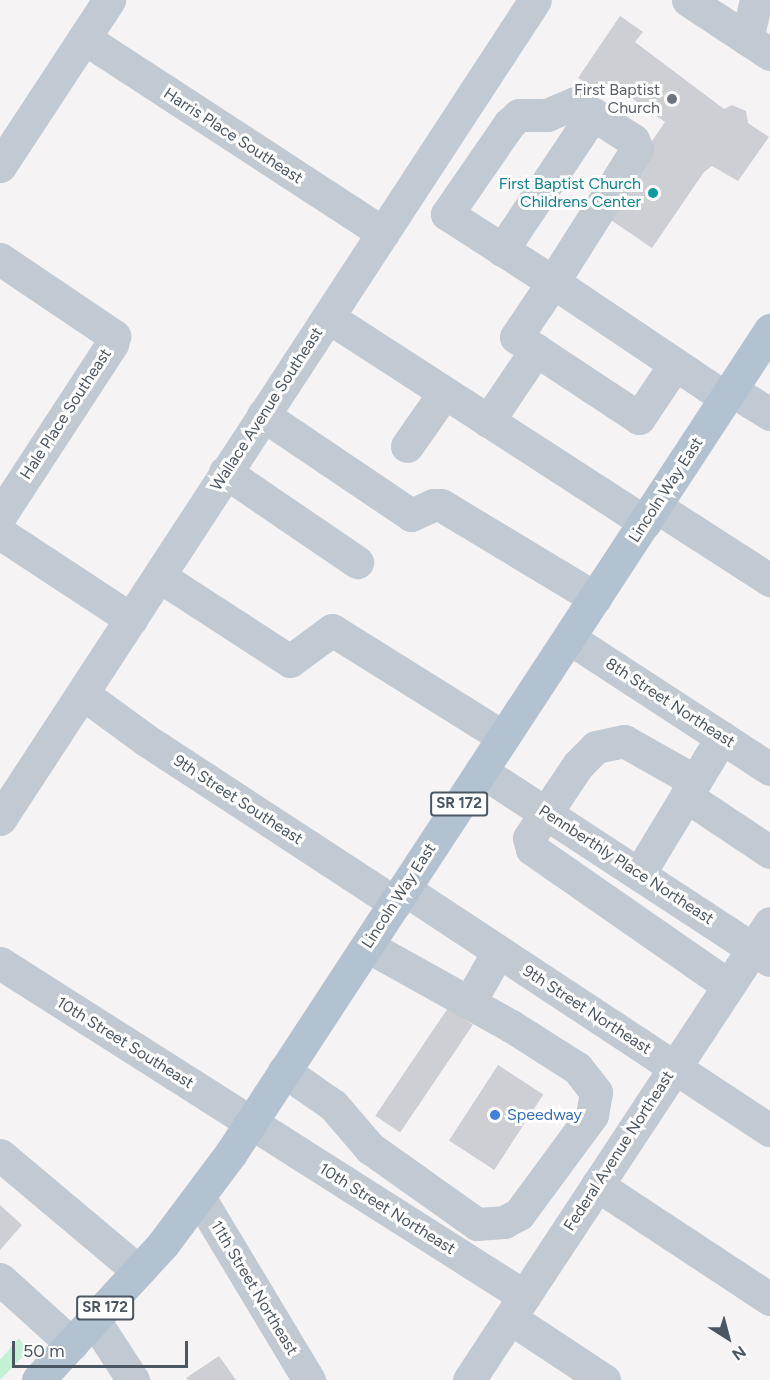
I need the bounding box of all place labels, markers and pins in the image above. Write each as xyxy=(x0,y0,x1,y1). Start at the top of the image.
place label: First Baptist Church xyxy=(574,80,660,118)
marker: First Baptist Church xyxy=(665,92,679,106)
place label: First Baptist Church Childrens Center xyxy=(499,174,641,212)
marker: First Baptist Church Childrens Center xyxy=(646,186,660,200)
place label: Speedway xyxy=(507,1105,582,1125)
marker: Speedway xyxy=(488,1108,502,1122)

